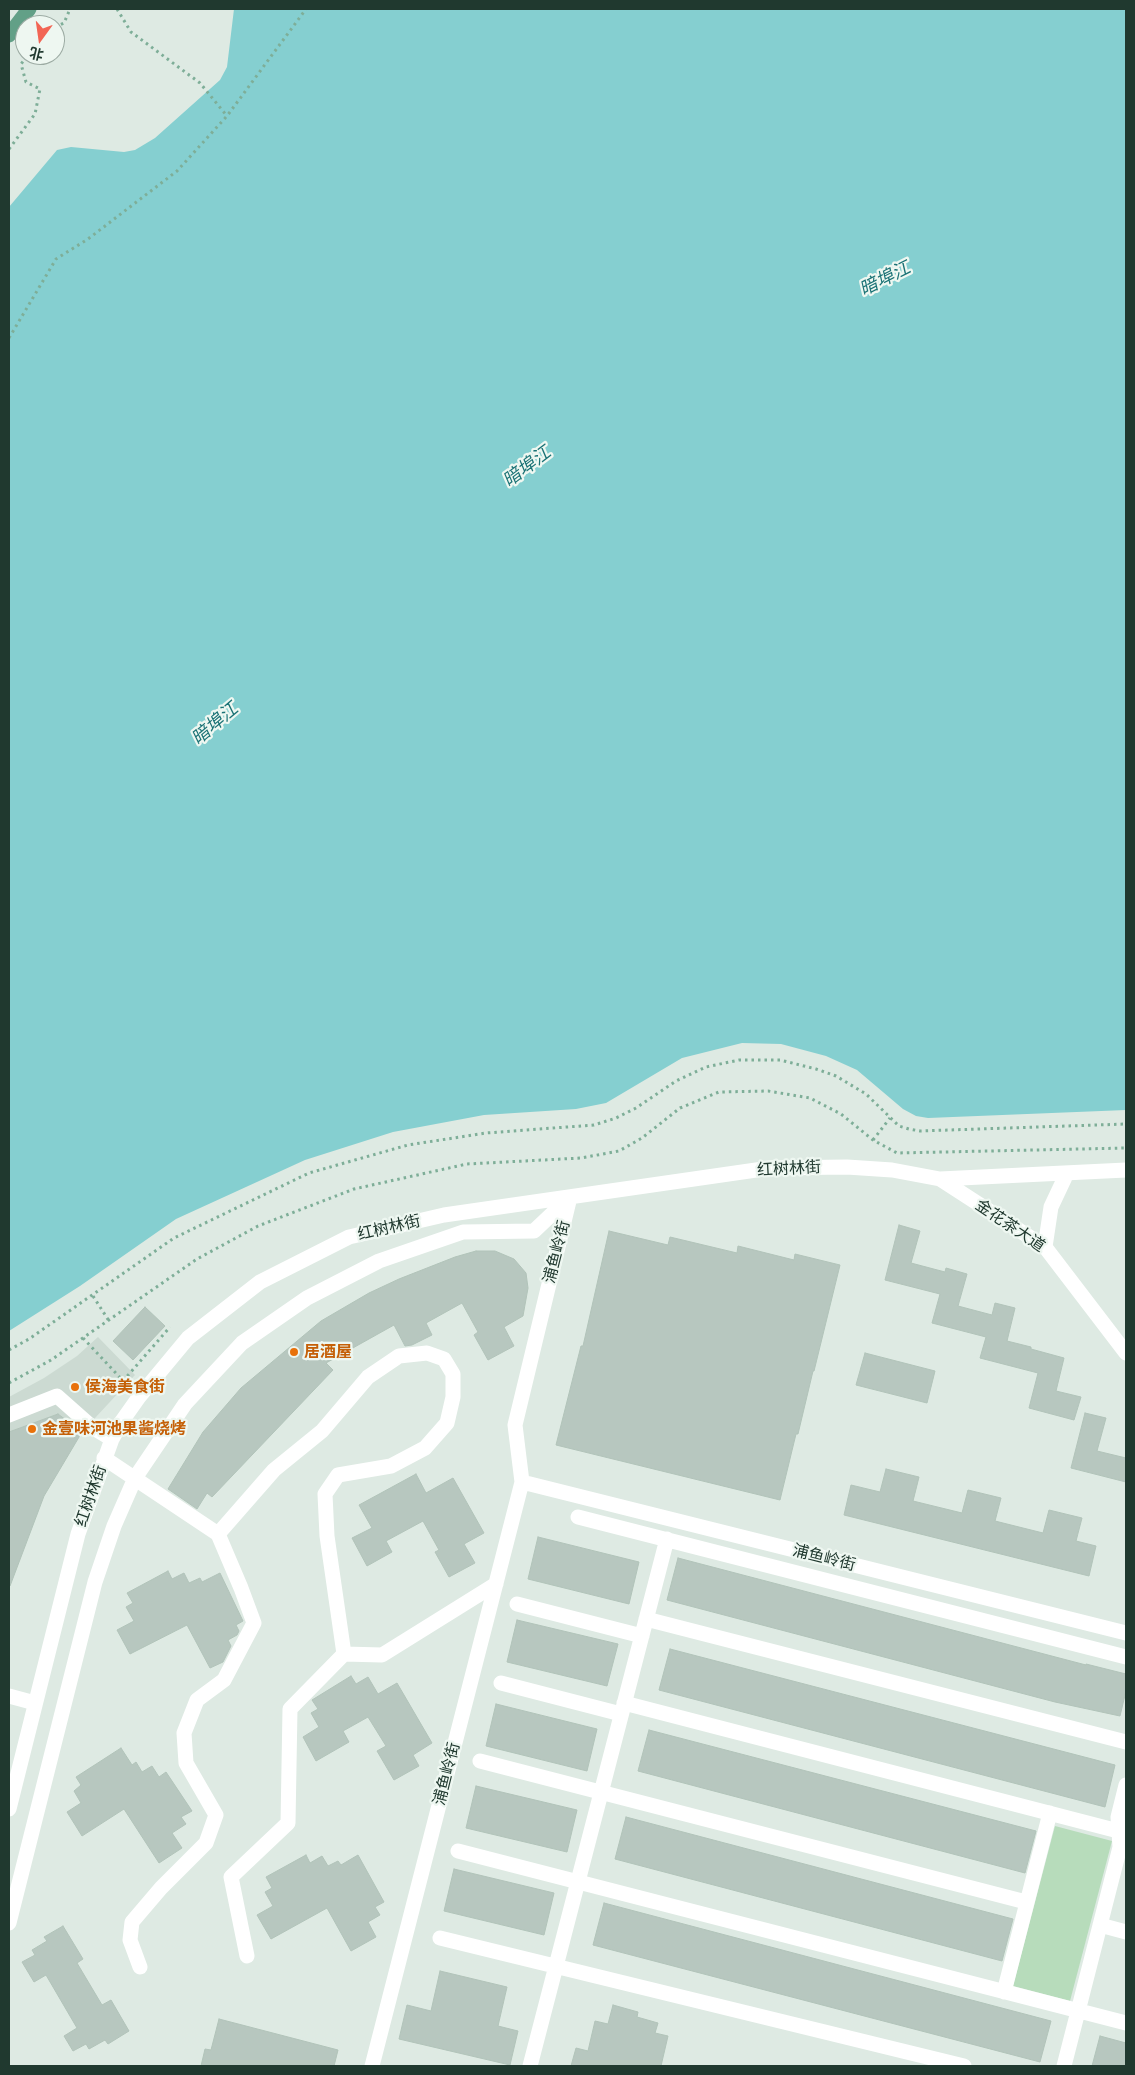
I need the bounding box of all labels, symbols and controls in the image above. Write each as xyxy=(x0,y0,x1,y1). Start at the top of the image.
north arrow xyxy=(15,15,65,65)
text: 北 xyxy=(28,43,46,64)
water label: 暗埠江 xyxy=(856,257,914,301)
water label: 暗埠江 xyxy=(499,442,555,492)
water label: 暗埠江 xyxy=(187,698,243,750)
street label: 红树林街 xyxy=(757,1158,821,1180)
street label: 金花茶大道 xyxy=(971,1196,1049,1256)
street label: 红树林街 xyxy=(356,1211,422,1245)
street label: 浦鱼岭街 xyxy=(540,1219,574,1285)
place label: 居酒屋 xyxy=(304,1342,352,1362)
marker: 居酒屋 xyxy=(288,1346,300,1358)
place label: 侯海美食街 xyxy=(85,1377,165,1397)
marker: 侯海美食街 xyxy=(69,1381,81,1393)
place label: 金壹味河池果酱烧烤 xyxy=(42,1419,186,1439)
marker: 金壹味河池果酱烧烤 xyxy=(26,1423,38,1435)
street label: 红树林街 xyxy=(72,1463,110,1529)
street label: 浦鱼岭街 xyxy=(791,1541,857,1575)
street label: 浦鱼岭街 xyxy=(430,1741,464,1807)

